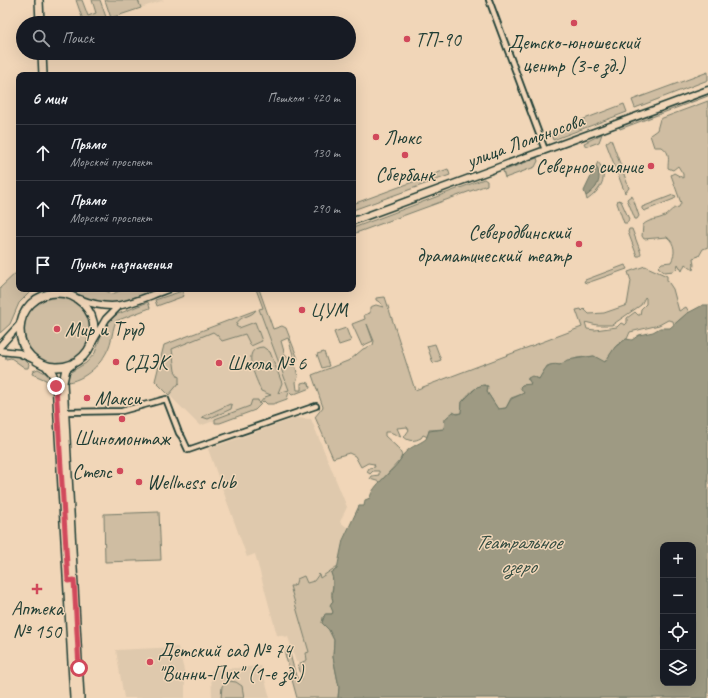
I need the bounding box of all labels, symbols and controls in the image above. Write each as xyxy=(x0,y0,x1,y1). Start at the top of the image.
search box xyxy=(16,16,356,60)
marker: Детско-юношеский центр (3-е зд.) xyxy=(569,18,579,28)
icon: search xyxy=(30,27,52,49)
place label: ТП-90 xyxy=(415,27,463,52)
text: Поиск xyxy=(62,29,94,48)
place label: Детско-юношеский центр (3-е зд.) xyxy=(508,30,642,79)
marker: ТП-90 xyxy=(402,34,412,44)
text: 6 мин xyxy=(32,88,67,109)
text: Пешком · 420 m xyxy=(267,90,340,106)
street label: улица Ломоносова xyxy=(462,107,589,174)
place label: Люкс xyxy=(384,125,422,150)
marker: Люкс xyxy=(371,132,381,142)
text: Прямо xyxy=(70,135,106,154)
icon: ahead xyxy=(32,142,54,164)
text: 130 m xyxy=(312,145,340,161)
marker: Сбербанк xyxy=(400,150,410,160)
text: Морской проспект xyxy=(70,154,152,170)
place label: Северное сияние xyxy=(536,154,644,179)
marker: Северное сияние xyxy=(646,161,656,171)
place label: Сбербанк xyxy=(375,162,436,187)
text: Прямо xyxy=(70,191,106,210)
icon: ahead xyxy=(32,198,54,220)
text: 290 m xyxy=(312,201,340,217)
text: Морской проспект xyxy=(70,210,152,226)
place label: Северодвинский драматический театр xyxy=(417,220,573,268)
marker: Северодвинский драматический театр xyxy=(574,239,584,249)
icon: arrive xyxy=(32,254,54,276)
text: Пункт назначения xyxy=(70,255,172,274)
place label: ЦУМ xyxy=(310,298,349,323)
marker: ЦУМ xyxy=(297,305,307,315)
place label: Мир и Труд xyxy=(65,317,145,342)
marker: Мир и Труд xyxy=(52,324,62,334)
place label: СДЭК xyxy=(124,350,172,375)
place label: Школа № 6 xyxy=(227,351,307,376)
marker: СДЭК xyxy=(111,357,121,367)
marker: Школа № 6 xyxy=(214,358,224,368)
route end xyxy=(47,377,65,395)
place label: Макси xyxy=(95,386,143,411)
marker: Макси xyxy=(82,393,92,403)
marker: Шиномонтаж xyxy=(117,414,127,424)
place label: Шиномонтаж xyxy=(74,426,172,451)
place label: Стелс xyxy=(72,459,113,484)
marker: Стелс xyxy=(115,466,125,476)
place label: Wellness club xyxy=(147,470,237,495)
marker: Wellness club xyxy=(134,477,144,487)
water label: Театральное озеро xyxy=(475,529,564,580)
map controls xyxy=(660,542,696,686)
button: + xyxy=(660,542,696,578)
button: − xyxy=(660,578,696,614)
marker: Аптека № 150 xyxy=(32,584,42,594)
place label: Аптека № 150 xyxy=(11,596,65,644)
button: locate xyxy=(660,614,696,650)
place label: Детский сад № 74 "Винни-Пух" (1-е зд.) xyxy=(158,638,305,687)
button: layers xyxy=(660,650,696,686)
marker: Детский сад № 74 "Винни-Пух" (1-е зд.) xyxy=(145,657,155,667)
route start xyxy=(70,659,88,677)

